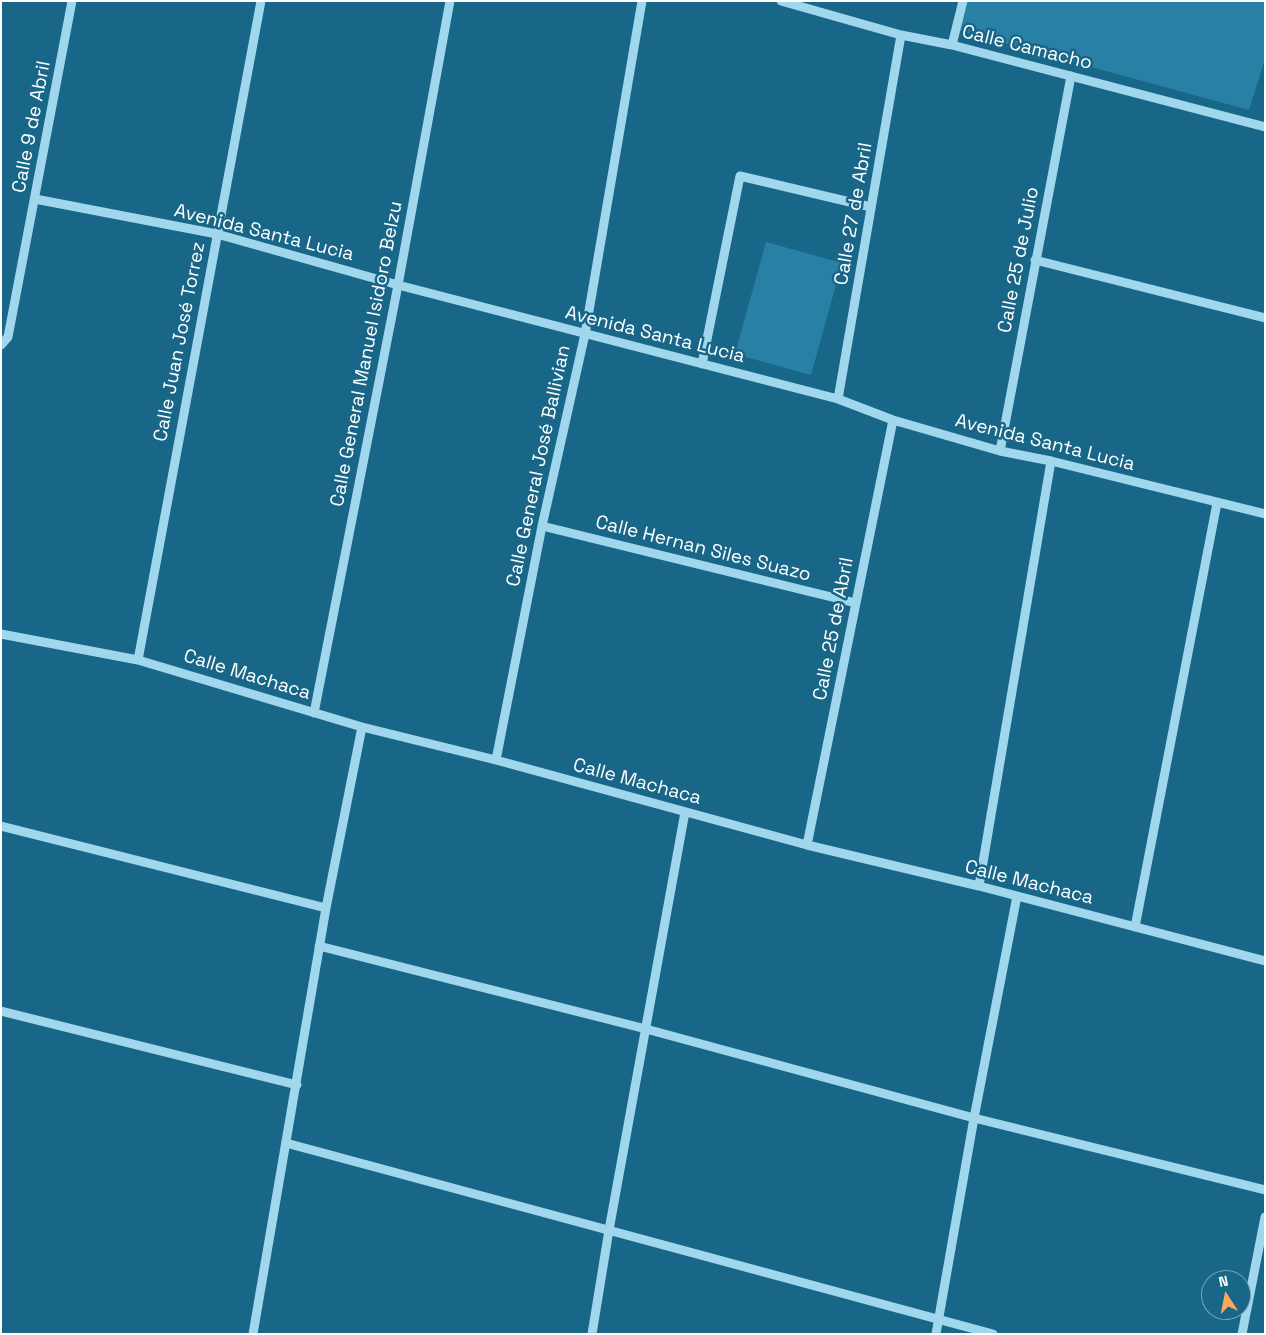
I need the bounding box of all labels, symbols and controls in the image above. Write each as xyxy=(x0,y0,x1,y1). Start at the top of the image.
street label: Calle Camacho xyxy=(960,21,1094,75)
street label: Calle 9 de Abril xyxy=(8,59,56,195)
street label: Calle 27 de Abril xyxy=(830,141,878,287)
street label: Calle 25 de Julio xyxy=(994,185,1044,335)
street label: Calle General Manuel Isidoro Belzu xyxy=(326,199,408,509)
street label: Avenida Santa Lucia xyxy=(172,200,356,266)
street label: Calle Juan José Torrez xyxy=(149,240,211,444)
street label: Avenida Santa Lucia xyxy=(563,302,747,368)
street label: Calle General José Ballivian xyxy=(502,343,576,589)
street label: Avenida Santa Lucia xyxy=(953,410,1137,476)
street label: Calle Hernan Siles Suazo xyxy=(593,511,813,587)
street label: Calle 25 de Abril xyxy=(809,555,859,703)
street label: Calle Machaca xyxy=(181,645,313,705)
street label: Calle Machaca xyxy=(570,754,704,810)
street label: Calle Machaca xyxy=(962,856,1096,910)
north arrow xyxy=(1201,1270,1251,1320)
text: N xyxy=(1217,1272,1230,1291)

